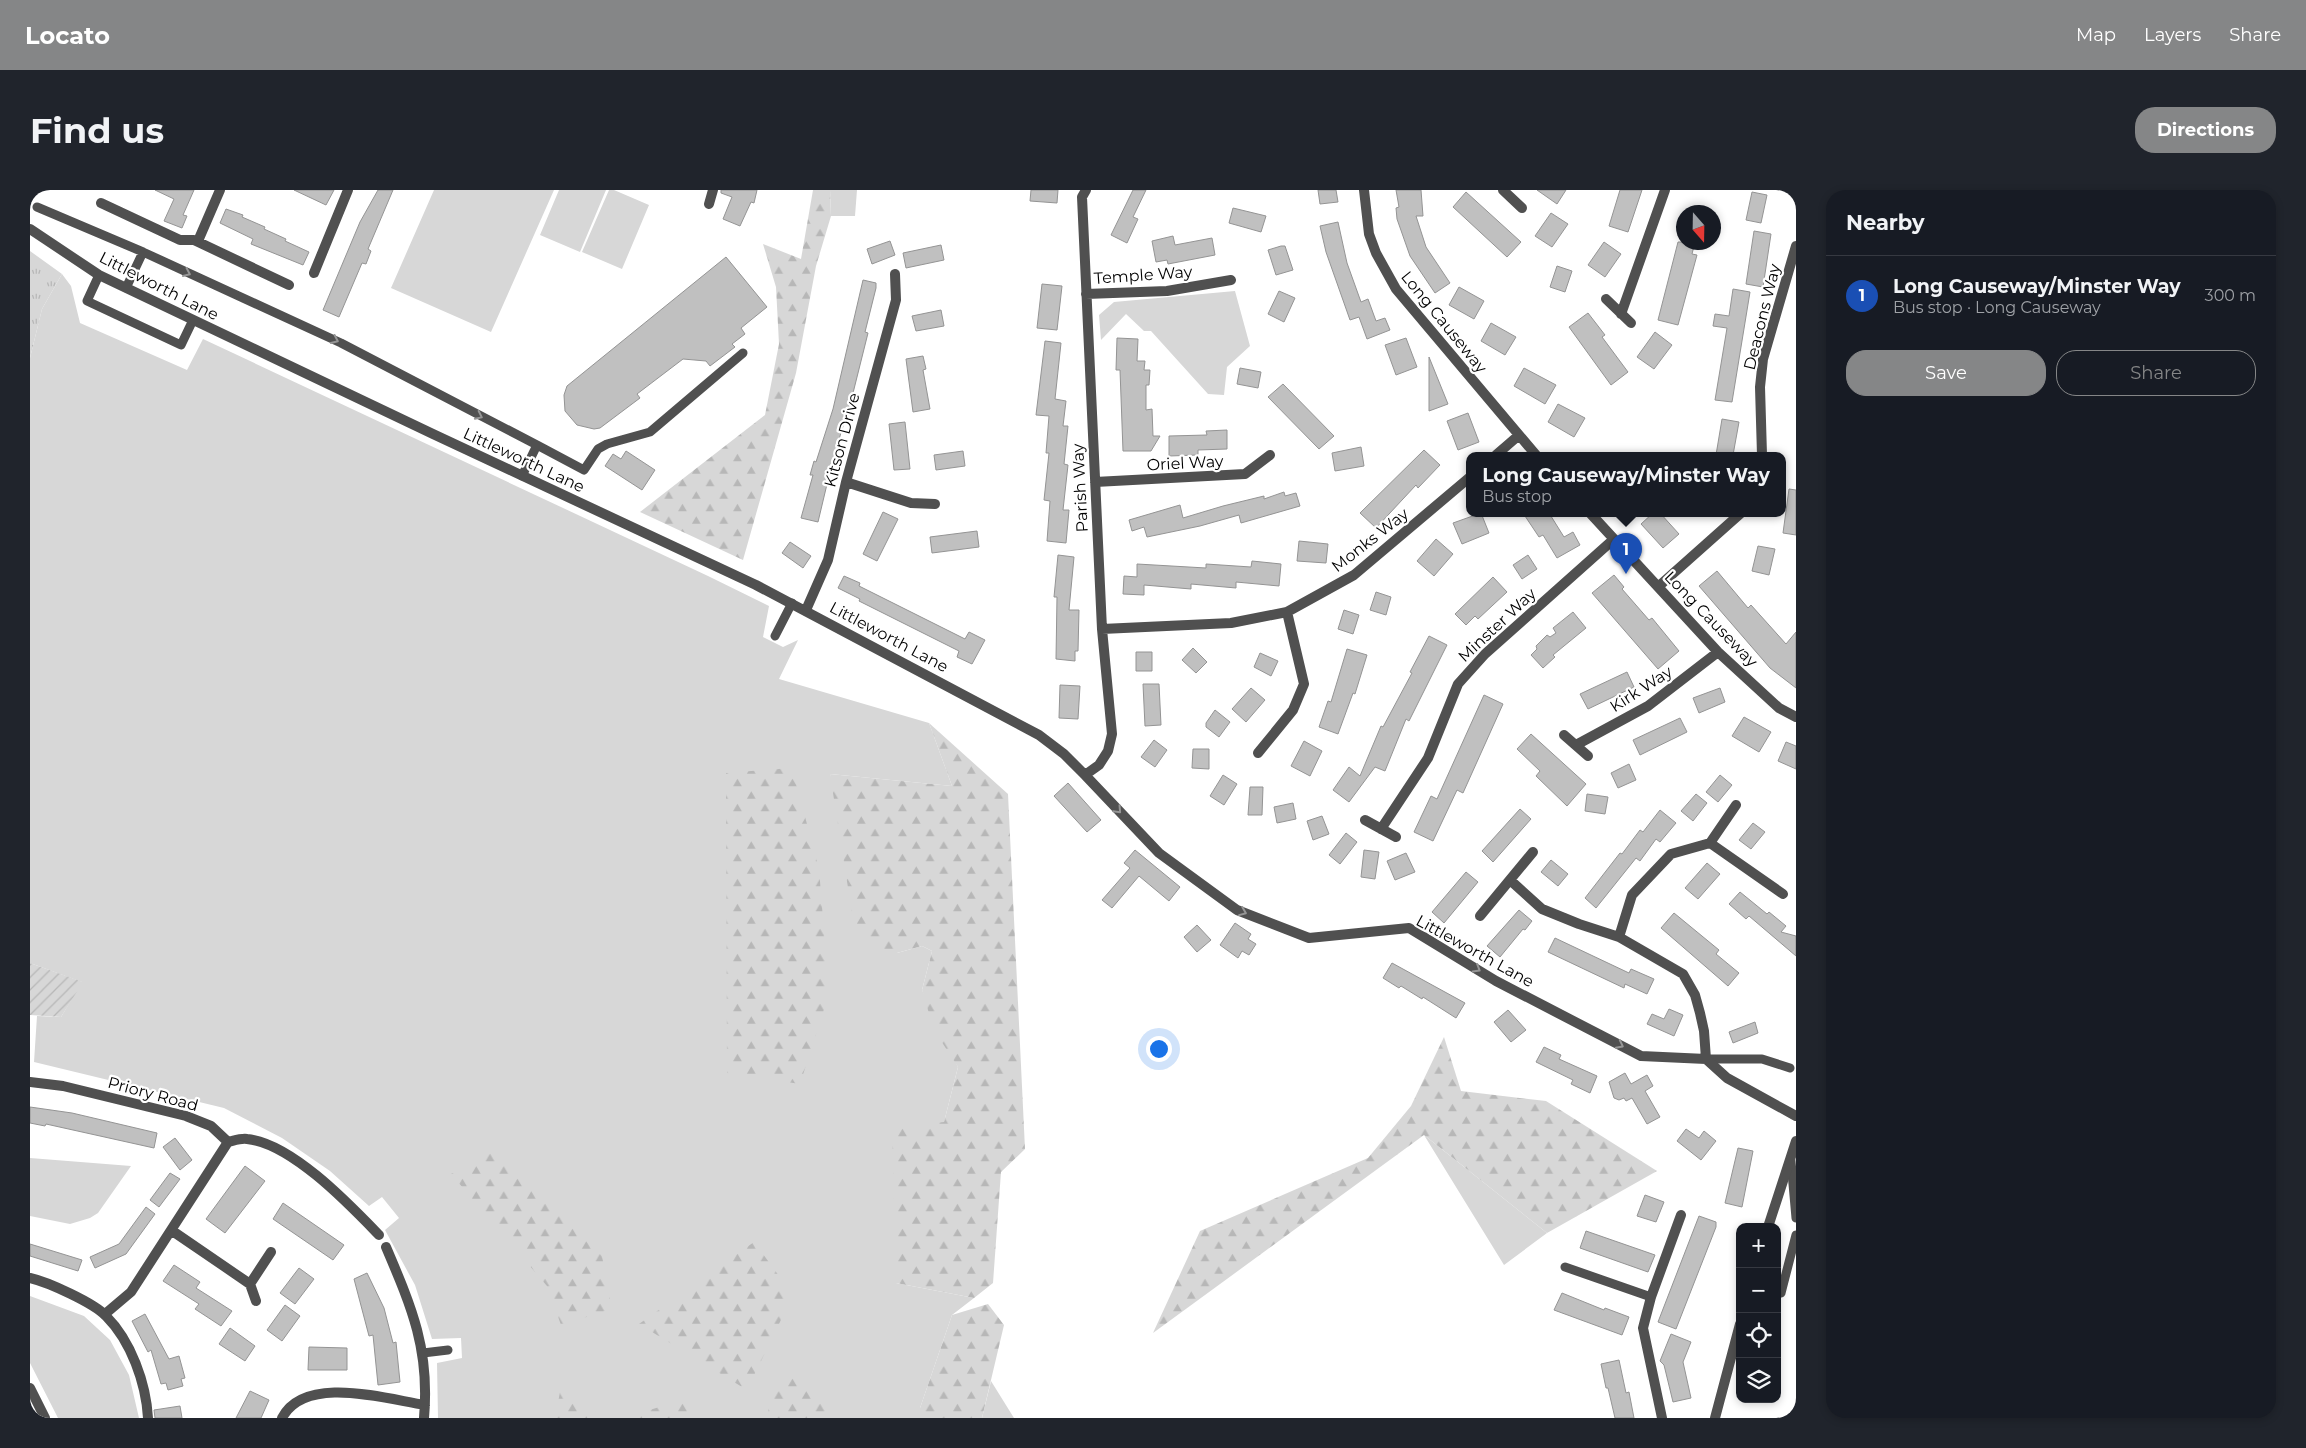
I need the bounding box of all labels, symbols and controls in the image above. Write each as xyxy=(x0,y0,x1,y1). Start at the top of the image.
text: Locato xyxy=(25,21,110,50)
text: Map xyxy=(2076,24,2116,46)
text: Layers xyxy=(2144,24,2201,46)
text: Share xyxy=(2229,24,2281,46)
button: Directions xyxy=(2135,107,2276,153)
text: Find us xyxy=(30,109,164,152)
north arrow xyxy=(1676,205,1721,250)
text: Nearby xyxy=(1846,210,1925,235)
street label: Littleworth Lane xyxy=(96,248,222,324)
street label: Temple Way xyxy=(1093,262,1193,288)
street label: Deacons Way xyxy=(1740,262,1784,372)
one-way arrow xyxy=(182,266,191,277)
street label: Long Causeway xyxy=(1397,267,1491,377)
text: Long Causeway/Minster Way xyxy=(1893,275,2181,298)
text: 1 xyxy=(1859,286,1865,305)
text: 300 m xyxy=(2205,286,2256,305)
text: Bus stop · Long Causeway xyxy=(1893,298,2101,317)
one-way arrow xyxy=(330,334,339,345)
button: Save xyxy=(1846,350,2046,396)
button: Share xyxy=(2056,350,2256,396)
street label: Kitson Drive xyxy=(820,391,864,489)
one-way arrow xyxy=(474,410,483,420)
street label: Littleworth Lane xyxy=(460,424,588,496)
street label: Parish Way xyxy=(1068,443,1092,533)
street label: Oriel Way xyxy=(1146,451,1224,474)
popup xyxy=(1466,452,1786,517)
text: Long Causeway/Minster Way xyxy=(1482,464,1770,487)
text: Bus stop xyxy=(1482,487,1552,506)
street label: Monks Way xyxy=(1328,504,1412,576)
pin: 1 xyxy=(1610,533,1642,574)
street label: Long Causeway xyxy=(1661,567,1762,671)
street label: Minster Way xyxy=(1454,584,1540,666)
street label: Littleworth Lane xyxy=(826,598,952,676)
street label: Kirk Way xyxy=(1606,662,1676,716)
one-way arrow xyxy=(1112,805,1121,814)
one-way arrow xyxy=(1239,906,1247,916)
street label: Littleworth Lane xyxy=(1413,911,1537,991)
one-way arrow xyxy=(1471,963,1480,972)
your location xyxy=(1146,1036,1172,1062)
one-way arrow xyxy=(1615,1039,1624,1049)
street label: Priory Road xyxy=(106,1073,200,1115)
map controls xyxy=(1736,1223,1781,1403)
button: + xyxy=(1736,1223,1781,1268)
button: − xyxy=(1736,1268,1781,1313)
button: locate xyxy=(1736,1313,1781,1358)
button: layers xyxy=(1736,1358,1781,1403)

